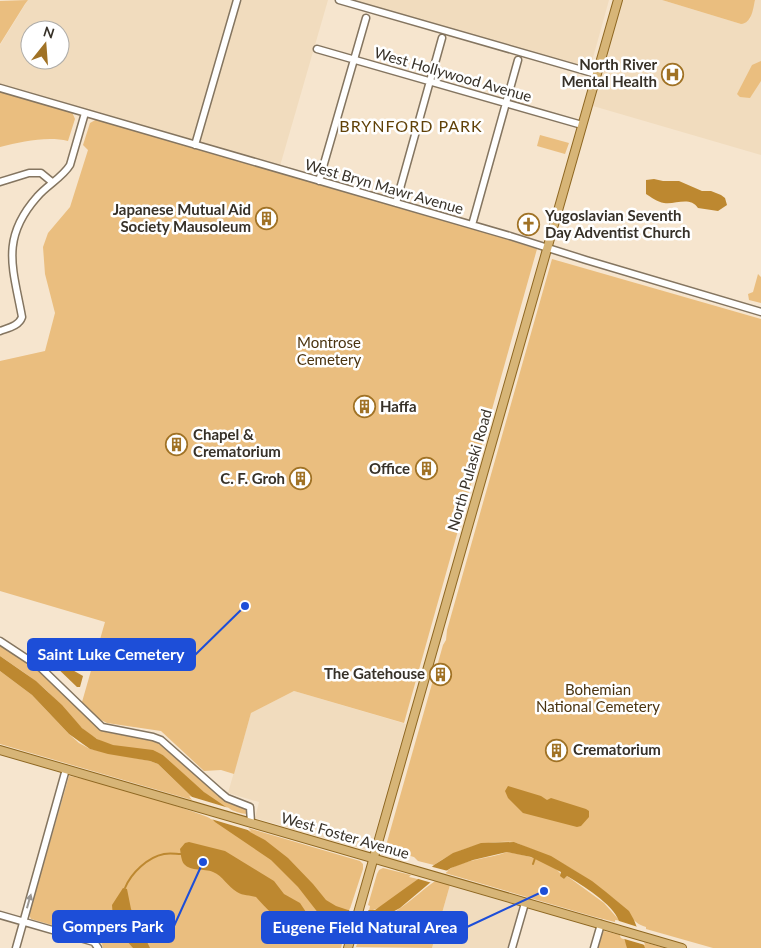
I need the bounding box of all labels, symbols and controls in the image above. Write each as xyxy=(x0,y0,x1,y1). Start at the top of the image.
north arrow xyxy=(20,20,70,70)
text: N xyxy=(41,22,57,42)
street label: West Hollywood Avenue xyxy=(372,43,534,105)
place label: North River Mental Health xyxy=(561,55,657,90)
hospital icon: North River Mental Health xyxy=(661,62,685,86)
district label: BRYNFORD PARK xyxy=(339,116,483,135)
street label: West Bryn Mawr Avenue xyxy=(303,155,466,217)
place label: Japanese Mutual Aid Society Mausoleum xyxy=(113,200,251,235)
place label: Yugoslavian Seventh Day Adventist Church xyxy=(544,206,691,241)
building icon: Japanese Mutual Aid Society Mausoleum xyxy=(255,207,279,231)
church icon: Yugoslavian Seventh Day Adventist Church xyxy=(517,213,541,237)
park label: Montrose Cemetery xyxy=(297,333,361,368)
building icon: Haffa xyxy=(352,395,376,419)
place label: Haffa xyxy=(380,397,417,415)
street label: North Pulaski Road xyxy=(443,407,495,533)
place label: Chapel & Crematorium xyxy=(193,425,281,460)
building icon: Chapel & Crematorium xyxy=(165,432,189,456)
building icon: Office xyxy=(414,457,438,481)
place label: Office xyxy=(369,459,410,477)
building icon: C. F. Groh xyxy=(289,467,313,491)
place label: C. F. Groh xyxy=(220,469,285,487)
callout: Saint Luke Cemetery xyxy=(28,639,195,670)
text: Saint Luke Cemetery xyxy=(38,644,185,663)
building icon: The Gatehouse xyxy=(429,662,453,686)
place label: The Gatehouse xyxy=(324,664,425,682)
park label: Bohemian National Cemetery xyxy=(536,680,660,715)
building icon: Crematorium xyxy=(545,738,569,762)
place label: Crematorium xyxy=(573,740,661,758)
street label: West Foster Avenue xyxy=(279,808,412,862)
one-way arrow xyxy=(25,893,33,909)
callout: Gompers Park xyxy=(53,911,174,942)
callout: Eugene Field Natural Area xyxy=(262,912,467,943)
text: Gompers Park xyxy=(63,916,164,935)
text: Eugene Field Natural Area xyxy=(273,917,457,936)

